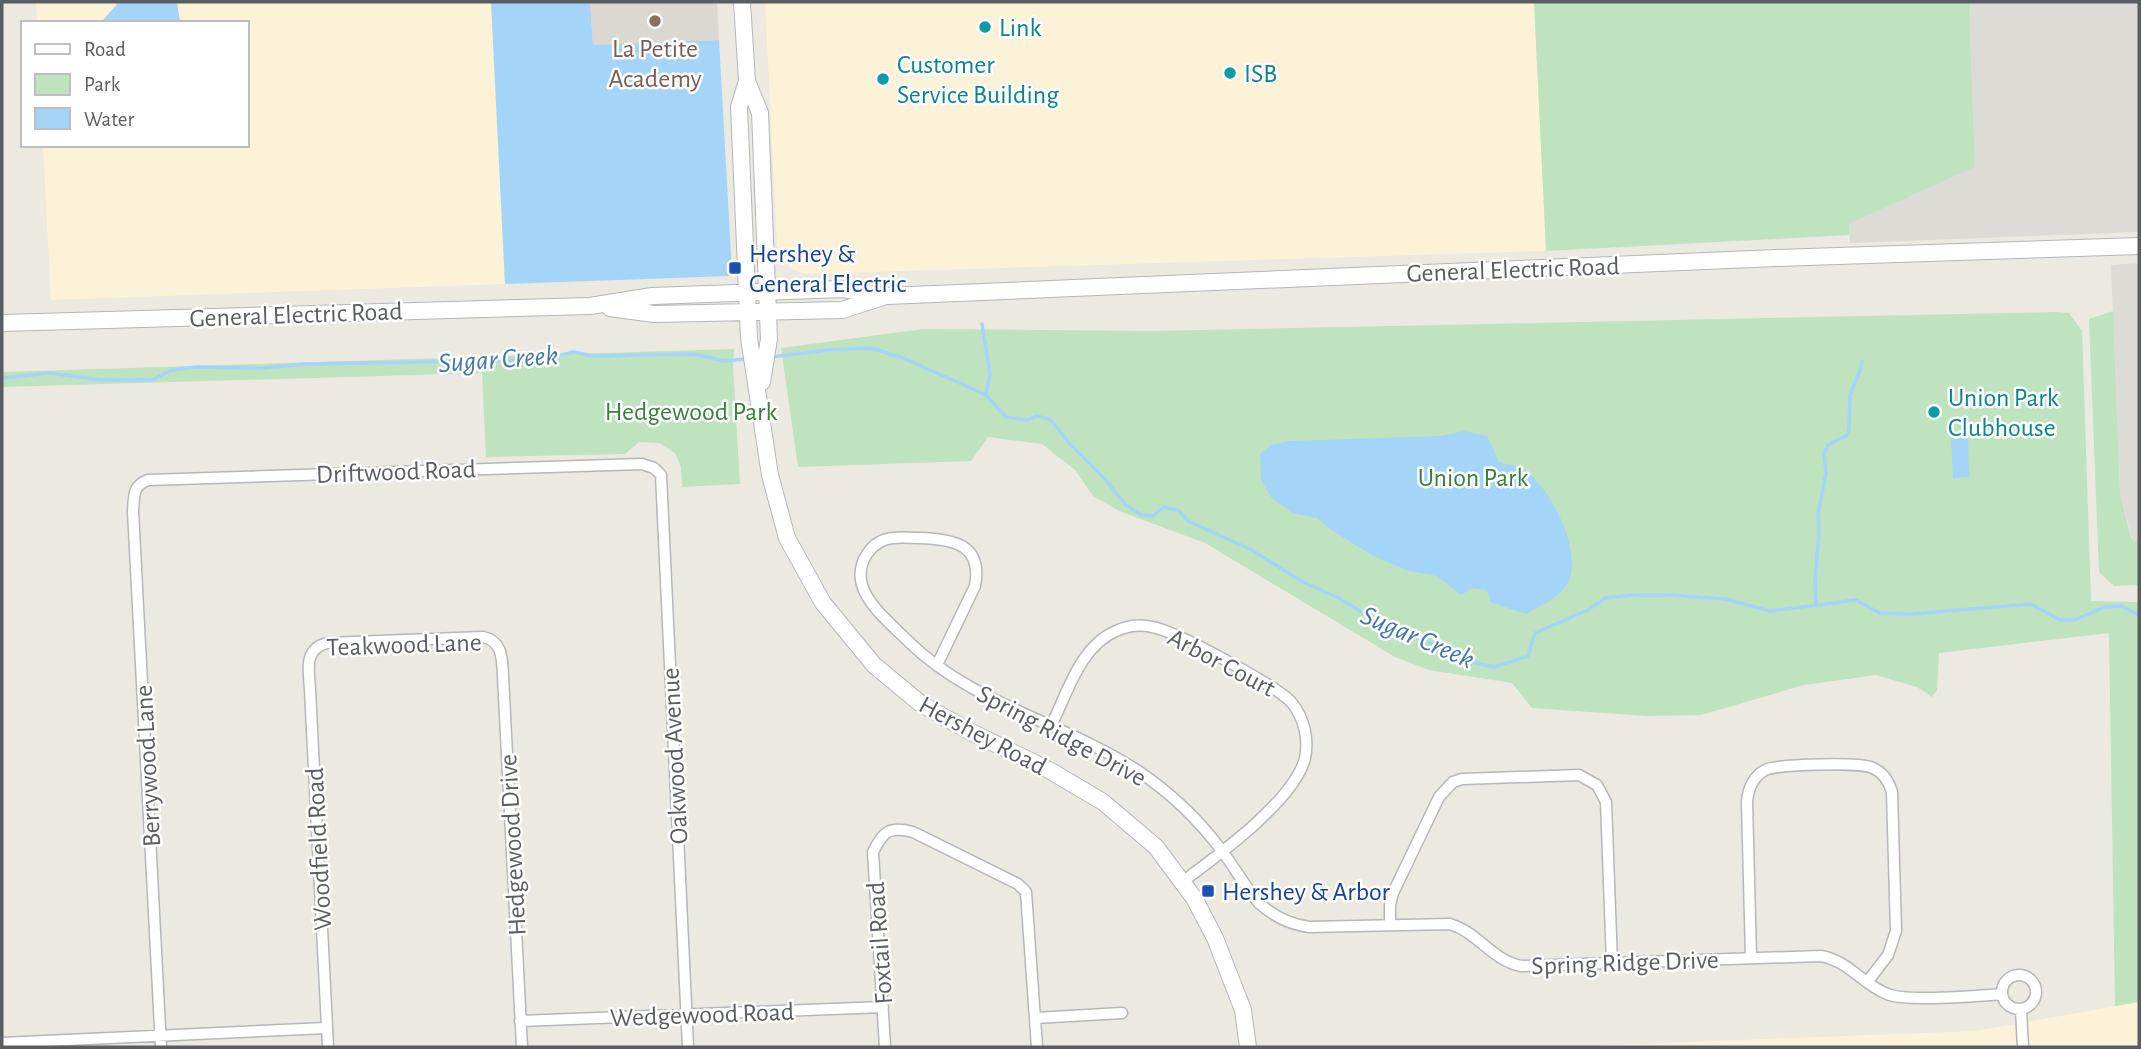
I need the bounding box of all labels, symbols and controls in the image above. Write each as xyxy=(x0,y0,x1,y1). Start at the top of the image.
marker: La Petite Academy xyxy=(647,13,663,29)
place label: Link xyxy=(999,15,1042,41)
marker: Link xyxy=(977,19,993,35)
legend xyxy=(21,21,248,147)
place label: La Petite Academy xyxy=(608,36,702,92)
text: Road xyxy=(84,39,126,60)
place label: Customer Service Building xyxy=(897,52,1059,108)
place label: ISB xyxy=(1244,61,1277,87)
marker: ISB xyxy=(1222,65,1238,81)
marker: Customer Service Building xyxy=(875,71,891,87)
text: Park xyxy=(84,74,121,95)
text: Water xyxy=(84,109,134,130)
place label: Hershey & General Electric xyxy=(749,241,906,297)
street label: General Electric Road xyxy=(1406,253,1620,287)
marker: Hershey & General Electric xyxy=(727,260,743,276)
street label: General Electric Road xyxy=(189,298,403,332)
water label: Sugar Creek xyxy=(437,342,559,378)
place label: Union Park Clubhouse xyxy=(1948,385,2059,441)
park label: Hedgewood Park xyxy=(605,399,777,425)
marker: Union Park Clubhouse xyxy=(1926,404,1942,420)
street label: Driftwood Road xyxy=(316,456,476,488)
park label: Union Park xyxy=(1418,465,1528,491)
water label: Sugar Creek xyxy=(1356,601,1478,674)
street label: Arbor Court xyxy=(1164,624,1279,702)
street label: Teakwood Lane xyxy=(326,629,482,661)
street label: Oakwood Avenue xyxy=(657,667,693,845)
street label: Spring Ridge Drive xyxy=(973,680,1150,791)
street label: Berrywood Lane xyxy=(131,684,165,848)
street label: Hershey Road xyxy=(915,692,1050,780)
street label: Hedgewood Drive xyxy=(495,753,531,936)
street label: Woodfield Road xyxy=(302,767,336,931)
place label: Hershey & Arbor xyxy=(1222,879,1391,905)
street label: Foxtail Road xyxy=(863,881,897,1005)
marker: Hershey & Arbor xyxy=(1200,883,1216,899)
street label: Spring Ridge Drive xyxy=(1531,947,1719,979)
street label: Wedgewood Road xyxy=(609,999,795,1031)

